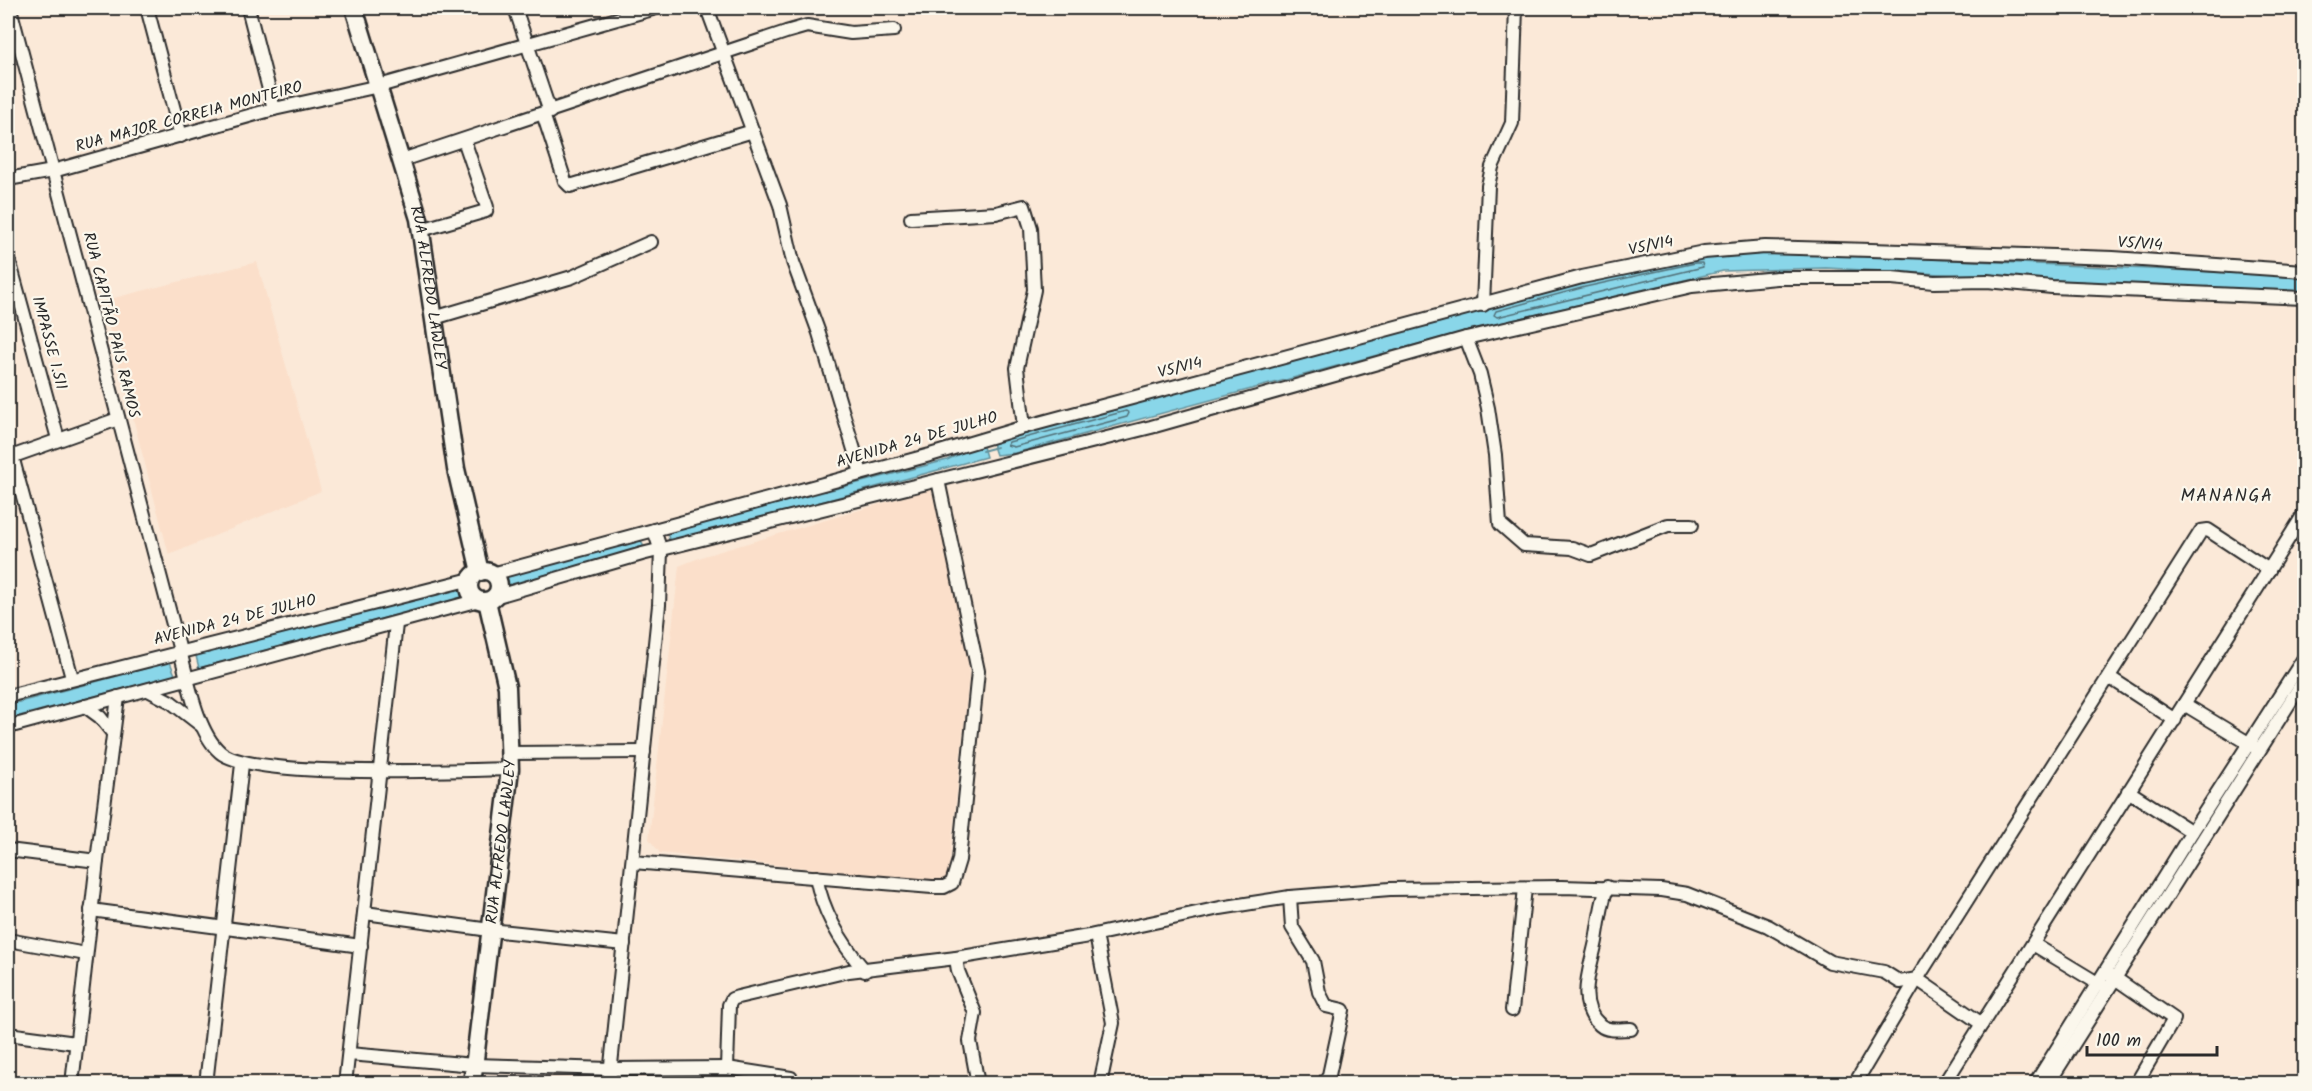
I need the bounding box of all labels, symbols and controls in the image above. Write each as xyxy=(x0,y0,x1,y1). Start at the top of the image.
street label: RUA MAJOR CORREIA MONTEIRO xyxy=(73,75,306,159)
street label: RUA ALFREDO LAWLEY xyxy=(403,202,454,372)
street label: RUA CAPITÃO PAIS RAMOS xyxy=(76,229,146,421)
street label: V5/V14 xyxy=(1626,229,1676,263)
street label: V5/V14 xyxy=(2117,230,2164,258)
street label: IMPASSE 1.511 xyxy=(24,293,74,393)
street label: V5/V14 xyxy=(1155,350,1205,386)
street label: AVENIDA 24 DE JULHO xyxy=(833,405,1001,475)
district label: MANANGA xyxy=(2181,482,2273,511)
street label: AVENIDA 24 DE JULHO xyxy=(151,588,319,652)
street label: RUA ALFREDO LAWLEY xyxy=(479,758,523,925)
scale bar xyxy=(2087,1019,2218,1057)
text: 100 m xyxy=(2096,1027,2141,1056)

